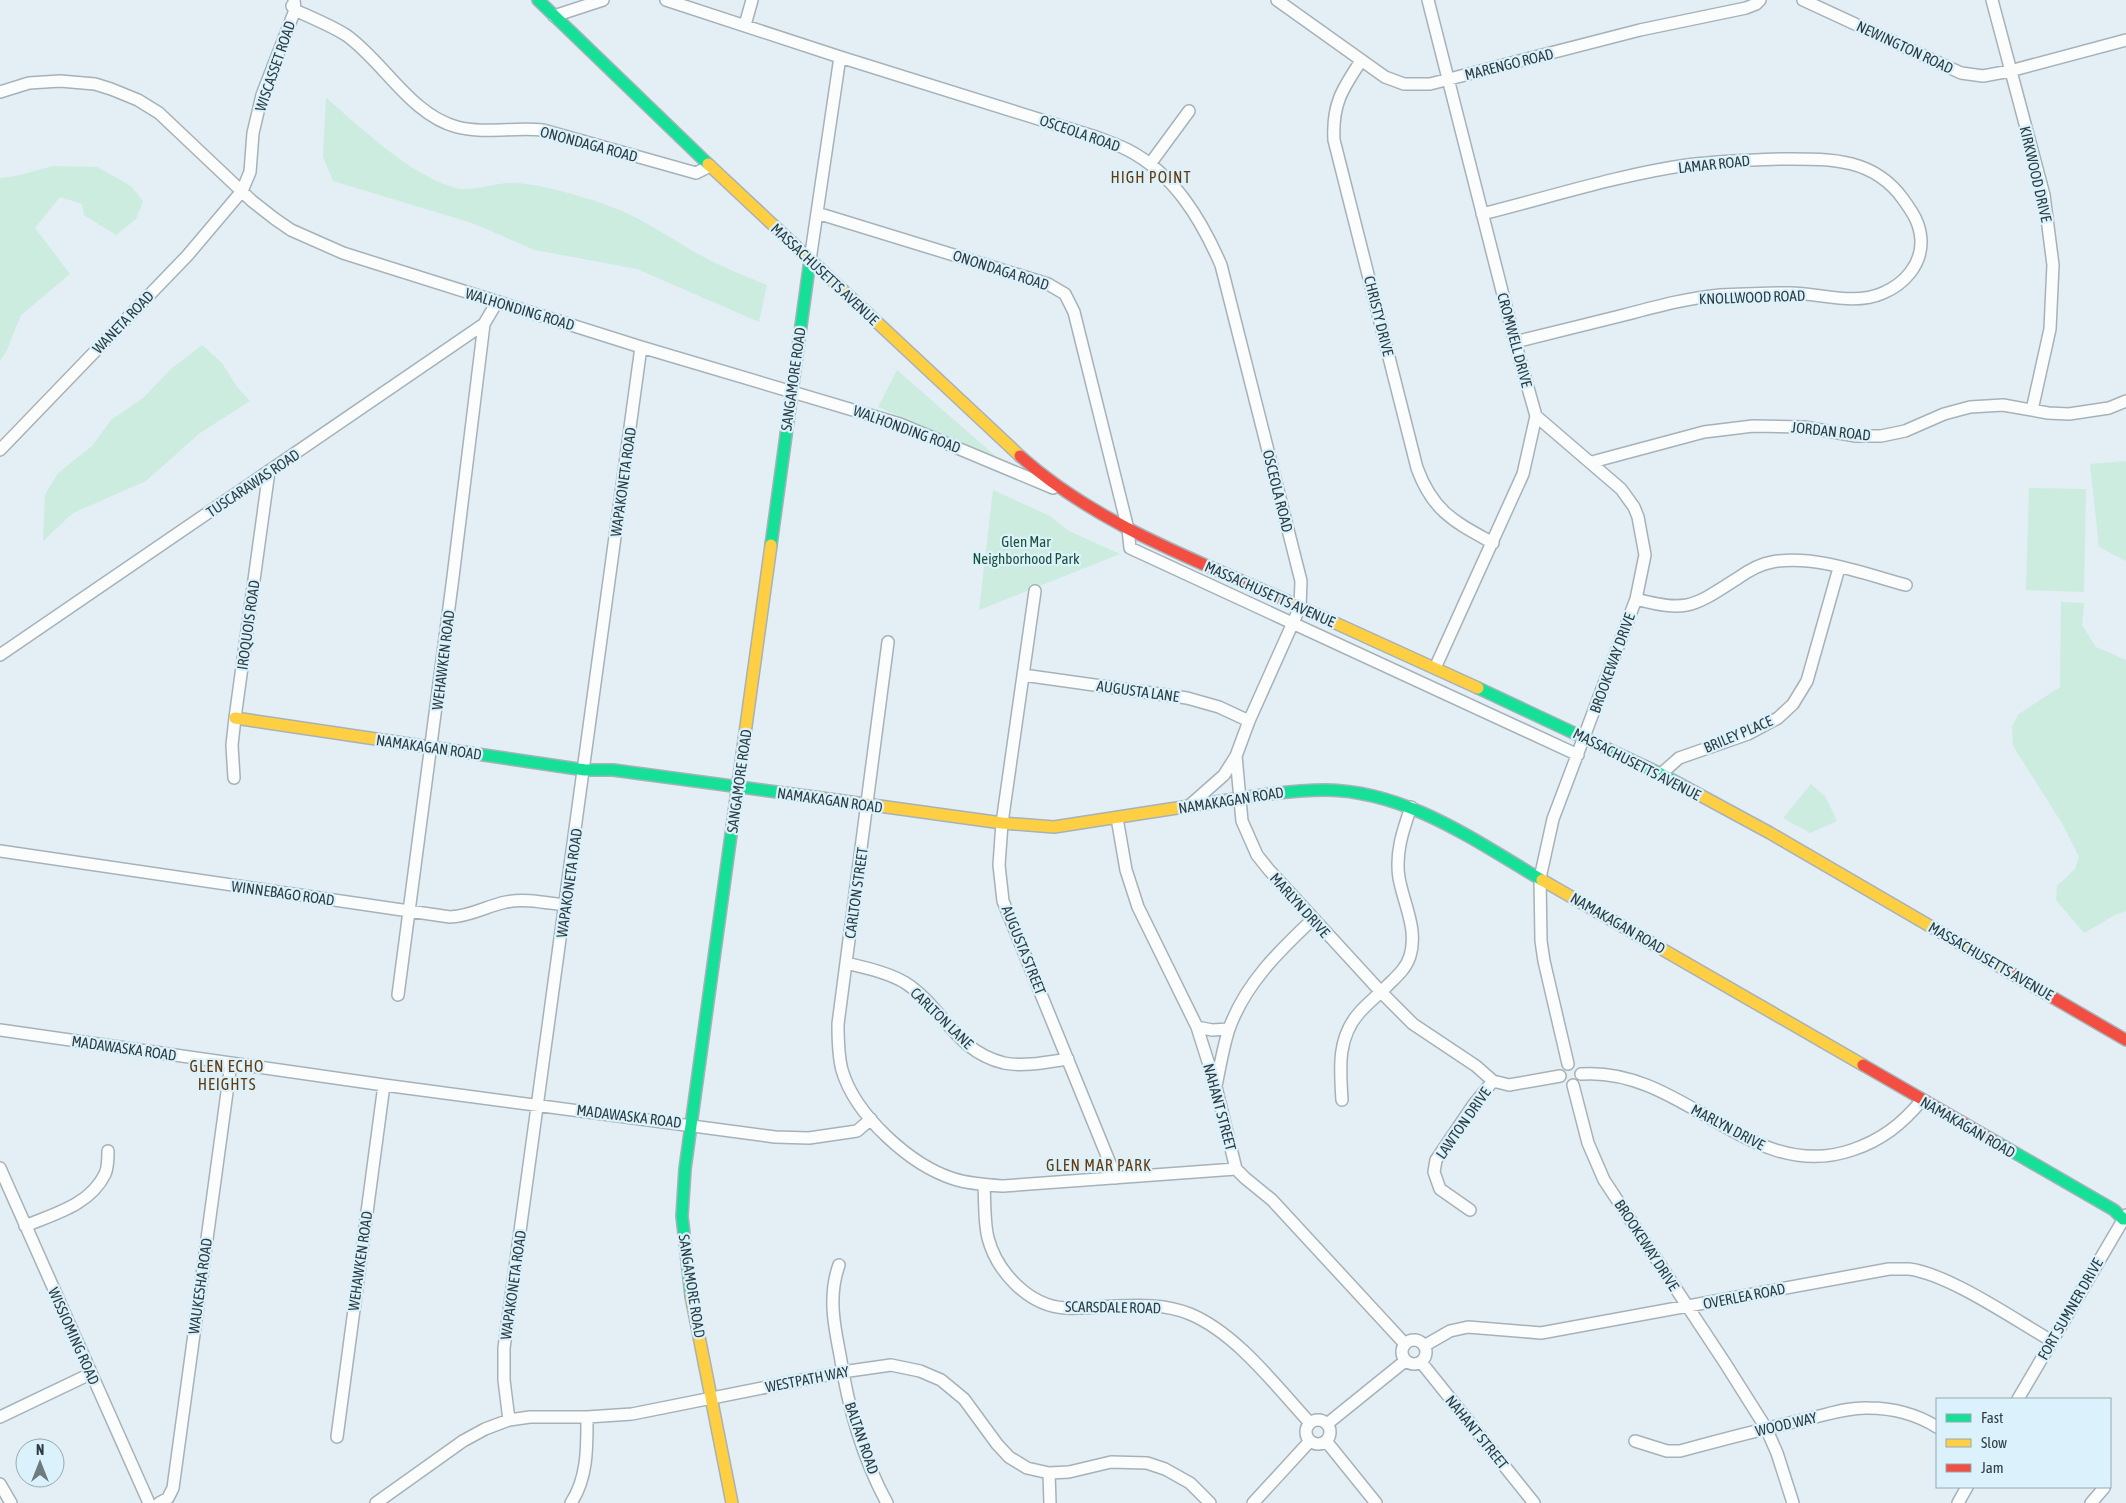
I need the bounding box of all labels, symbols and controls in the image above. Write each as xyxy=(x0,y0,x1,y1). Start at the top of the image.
street label: NEWINGTON ROAD xyxy=(1854,17,1956,77)
street label: WISCASSET ROAD xyxy=(252,19,298,113)
street label: MARENGO ROAD xyxy=(1463,45,1555,83)
street label: OSCEOLA ROAD xyxy=(1038,111,1122,155)
street label: ONONDAGA ROAD xyxy=(538,123,640,165)
street label: KIRKWOOD DRIVE xyxy=(2017,124,2055,224)
street label: LAMAR ROAD xyxy=(1677,152,1751,176)
district label: HIGH POINT xyxy=(1110,168,1192,186)
street label: MASSACHUSETTS AVENUE xyxy=(768,220,883,329)
street label: ONONDAGA ROAD xyxy=(951,246,1051,294)
street label: CHRISTY DRIVE xyxy=(1361,274,1397,358)
street label: WALHONDING ROAD xyxy=(463,284,577,334)
street label: WANETA ROAD xyxy=(89,287,157,357)
street label: KNOLLWOOD ROAD xyxy=(1699,287,1805,307)
street label: CROMWELL DRIVE xyxy=(1494,291,1536,390)
street label: SANGAMORE ROAD xyxy=(777,326,809,432)
street label: WALHONDING ROAD xyxy=(851,402,963,456)
street label: JORDAN ROAD xyxy=(1791,418,1871,444)
street label: WAPAKONETA ROAD xyxy=(607,426,639,538)
street label: TUSCARAWAS ROAD xyxy=(203,446,303,520)
street label: OSCEOLA ROAD xyxy=(1260,448,1296,534)
park label: Glen Mar Neighborhood Park xyxy=(972,533,1080,567)
street label: MASSACHUSETTS AVENUE xyxy=(1202,558,1338,631)
street label: IROQUOIS ROAD xyxy=(233,579,263,671)
street label: WEHAWKEN ROAD xyxy=(428,609,458,711)
street label: BROOKEWAY DRIVE xyxy=(1586,610,1638,715)
street label: AUGUSTA LANE xyxy=(1096,677,1181,705)
street label: BRILEY PLACE xyxy=(1701,712,1775,756)
street label: MASSACHUSETTS AVENUE xyxy=(1570,724,1704,804)
street label: SANGAMORE ROAD xyxy=(723,728,755,834)
street label: NAMAKAGAN ROAD xyxy=(375,731,483,763)
street label: NAMAKAGAN ROAD xyxy=(1177,783,1285,817)
street label: NAMAKAGAN ROAD xyxy=(776,784,884,816)
street label: WAPAKONETA ROAD xyxy=(553,827,585,939)
street label: CARLTON STREET xyxy=(841,846,871,940)
street label: MARLYN DRIVE xyxy=(1267,869,1334,941)
street label: WINNEBAGO ROAD xyxy=(230,877,336,909)
street label: NAMAKAGAN ROAD xyxy=(1568,889,1668,957)
street label: AUGUSTA STREET xyxy=(998,903,1050,997)
street label: MASSACHUSETTS AVENUE xyxy=(1926,918,2057,1004)
street label: CARLTON LANE xyxy=(907,984,977,1052)
street label: MADAWASKA ROAD xyxy=(70,1032,178,1064)
district label: GLEN ECHO HEIGHTS xyxy=(190,1057,264,1093)
street label: NAHANT STREET xyxy=(1200,1062,1240,1153)
street label: LAWTON DRIVE xyxy=(1432,1084,1494,1162)
street label: NAMAKAGAN ROAD xyxy=(1918,1093,2018,1161)
street label: MADAWASKA ROAD xyxy=(576,1101,682,1131)
street label: MARLYN DRIVE xyxy=(1688,1101,1768,1154)
district label: GLEN MAR PARK xyxy=(1046,1156,1152,1174)
street label: BROOKEWAY DRIVE xyxy=(1611,1196,1683,1294)
street label: WEHAWKEN ROAD xyxy=(345,1210,375,1312)
street label: WAPAKONETA ROAD xyxy=(497,1229,529,1341)
street label: SANGAMORE ROAD xyxy=(675,1233,709,1339)
street label: WAUKESHA ROAD xyxy=(185,1237,215,1335)
street label: FORT SUMNER DRIVE xyxy=(2034,1255,2106,1363)
street label: OVERLEA ROAD xyxy=(1701,1280,1787,1312)
street label: WISSIOMING ROAD xyxy=(45,1285,103,1387)
street label: SCARSDALE ROAD xyxy=(1065,1298,1161,1316)
street label: WESTPATH WAY xyxy=(764,1362,851,1395)
street label: NAHANT STREET xyxy=(1442,1392,1512,1472)
legend xyxy=(1936,1398,2111,1488)
street label: BALTAN ROAD xyxy=(842,1400,882,1476)
street label: WOOD WAY xyxy=(1754,1409,1819,1439)
text: Fast xyxy=(1981,1409,2003,1426)
text: Slow xyxy=(1981,1434,2007,1451)
north arrow xyxy=(15,1438,65,1488)
text: N xyxy=(36,1442,44,1458)
text: Jam xyxy=(1981,1459,2004,1476)

